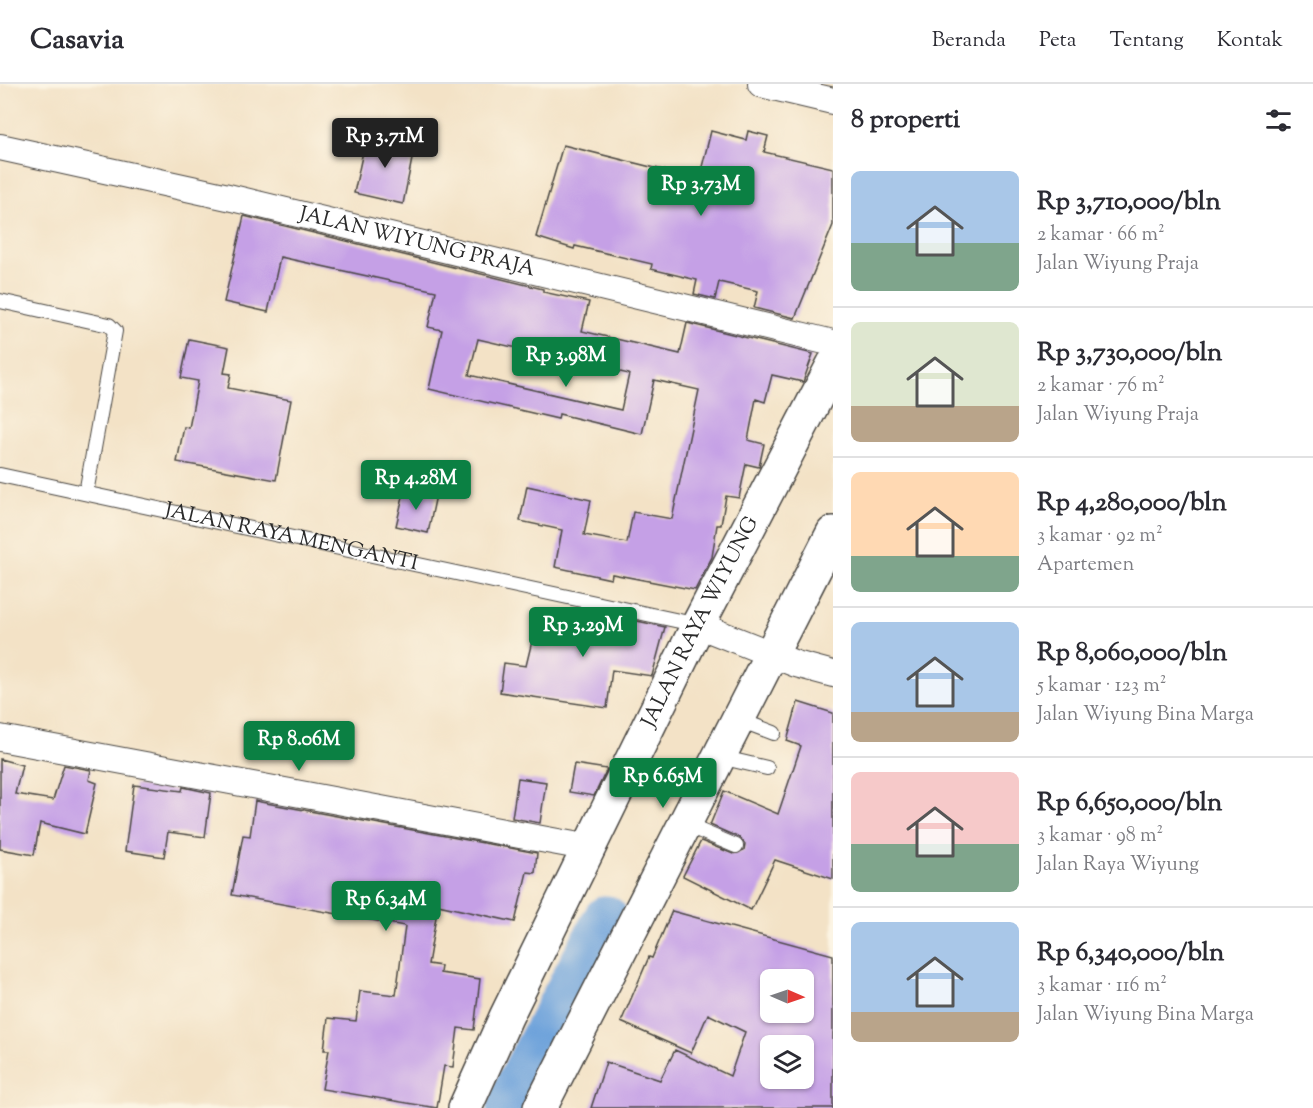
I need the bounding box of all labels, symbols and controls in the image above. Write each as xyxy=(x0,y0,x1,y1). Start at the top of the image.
text: Casavia xyxy=(30,21,124,61)
text: Beranda xyxy=(932,26,1006,56)
text: Peta xyxy=(1039,26,1077,56)
text: Tentang xyxy=(1110,26,1184,56)
text: Kontak xyxy=(1217,26,1283,56)
text: 8 properti xyxy=(851,102,960,139)
icon: filters xyxy=(1262,104,1295,137)
pin: Rp 3.71M xyxy=(323,118,447,169)
text: Rp 3.71M xyxy=(346,123,424,152)
pin: Rp 3.73M xyxy=(639,166,763,217)
text: Rp 3.73M xyxy=(661,171,741,200)
text: Rp 3,710,000/bln xyxy=(1037,184,1221,221)
icon: home xyxy=(899,195,971,267)
street label: JALAN WIYUNG PRAJA xyxy=(295,199,538,286)
text: 2 kamar · 66 m² xyxy=(1037,221,1165,250)
text: Jalan Wiyung Praja xyxy=(1037,250,1199,279)
text: Rp 3,730,000/bln xyxy=(1037,335,1222,372)
pin: Rp 3.98M xyxy=(504,337,628,388)
text: Rp 3.98M xyxy=(526,342,606,371)
icon: home xyxy=(899,346,971,418)
text: 2 kamar · 76 m² xyxy=(1037,372,1165,401)
text: Jalan Wiyung Praja xyxy=(1037,401,1199,430)
pin: Rp 4.28M xyxy=(354,460,478,511)
text: Rp 4.28M xyxy=(375,465,457,494)
text: Rp 4,280,000/bln xyxy=(1037,485,1227,522)
street label: JALAN RAYA MENGANTI xyxy=(161,496,421,579)
icon: home xyxy=(899,496,971,568)
street label: JALAN RAYA WIYUNG xyxy=(634,511,767,734)
text: 3 kamar · 92 m² xyxy=(1037,522,1163,551)
text: Apartemen xyxy=(1037,551,1134,580)
pin: Rp 3.29M xyxy=(521,607,645,658)
text: Rp 3.29M xyxy=(543,612,623,641)
text: Rp 8,060,000/bln xyxy=(1037,635,1227,672)
icon: home xyxy=(899,646,971,718)
text: 5 kamar · 123 m² xyxy=(1037,672,1167,701)
text: Jalan Wiyung Bina Marga xyxy=(1037,701,1254,730)
pin: Rp 8.06M xyxy=(237,721,361,772)
text: Rp 8.06M xyxy=(258,726,340,755)
pin: Rp 6.65M xyxy=(601,758,725,809)
text: Rp 6.65M xyxy=(624,763,702,792)
text: Rp 6,650,000/bln xyxy=(1037,785,1222,822)
icon: home xyxy=(899,796,971,868)
text: 3 kamar · 98 m² xyxy=(1037,822,1163,851)
text: Jalan Raya Wiyung xyxy=(1037,851,1199,880)
pin: Rp 6.34M xyxy=(324,881,448,932)
text: Rp 6.34M xyxy=(346,886,426,915)
text: Rp 6,340,000/bln xyxy=(1037,935,1224,972)
icon: home xyxy=(899,946,971,1018)
north arrow xyxy=(760,969,814,1023)
map controls xyxy=(760,969,814,1089)
text: 3 kamar · 116 m² xyxy=(1037,972,1167,1001)
text: Jalan Wiyung Bina Marga xyxy=(1037,1001,1254,1030)
button: layers xyxy=(760,1035,814,1089)

